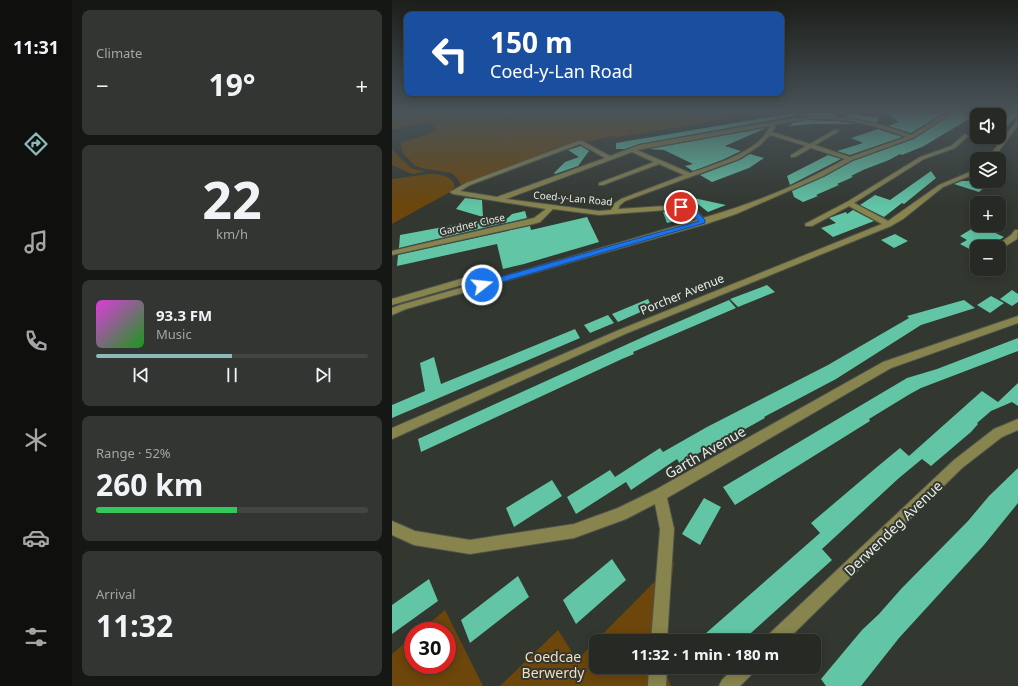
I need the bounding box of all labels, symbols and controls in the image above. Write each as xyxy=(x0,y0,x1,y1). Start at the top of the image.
text: 150 m xyxy=(490,23,573,61)
icon: left xyxy=(424,28,476,80)
text: 11:31 xyxy=(13,35,59,59)
text: Climate xyxy=(96,44,142,62)
text: Coed-y-Lan Road xyxy=(490,59,633,83)
text: 19° xyxy=(208,64,256,105)
text: − xyxy=(96,70,109,100)
text: + xyxy=(355,70,368,100)
map controls xyxy=(970,108,1006,276)
button: sound xyxy=(970,108,1006,144)
icon: directions xyxy=(22,130,50,158)
button: layers xyxy=(970,152,1006,188)
text: 22 xyxy=(202,163,262,234)
street label: Coed-y-Lan Road xyxy=(533,188,613,208)
pin xyxy=(664,190,698,224)
icon: arrive xyxy=(670,196,692,218)
button: + xyxy=(970,196,1006,232)
street label: Gardner Close xyxy=(438,210,507,238)
text: km/h xyxy=(216,225,248,243)
icon: music xyxy=(22,228,50,256)
button: − xyxy=(970,240,1006,276)
position arrow xyxy=(461,264,503,306)
street label: Porcher Avenue xyxy=(637,269,727,319)
text: 93.3 FM xyxy=(156,305,212,325)
text: Music xyxy=(156,325,192,343)
icon: phone xyxy=(22,327,50,355)
icon: previous xyxy=(130,364,152,386)
icon: pause xyxy=(221,364,243,386)
icon: next xyxy=(312,364,334,386)
street label: Garth Avenue xyxy=(661,421,749,483)
icon: climate xyxy=(22,426,50,454)
text: Range · 52% xyxy=(96,444,171,462)
text: 260 km xyxy=(96,464,203,505)
street label: Derwendeg Avenue xyxy=(840,476,946,580)
icon: car xyxy=(22,524,50,552)
text: Arrival xyxy=(96,585,136,603)
text: 11:32 xyxy=(96,605,173,646)
speed limit sign: 30 xyxy=(404,622,456,674)
icon: filters xyxy=(22,623,50,651)
text: 11:32 · 1 min · 180 m xyxy=(631,644,779,664)
park label: Coedcae Berwerdy xyxy=(522,647,585,682)

